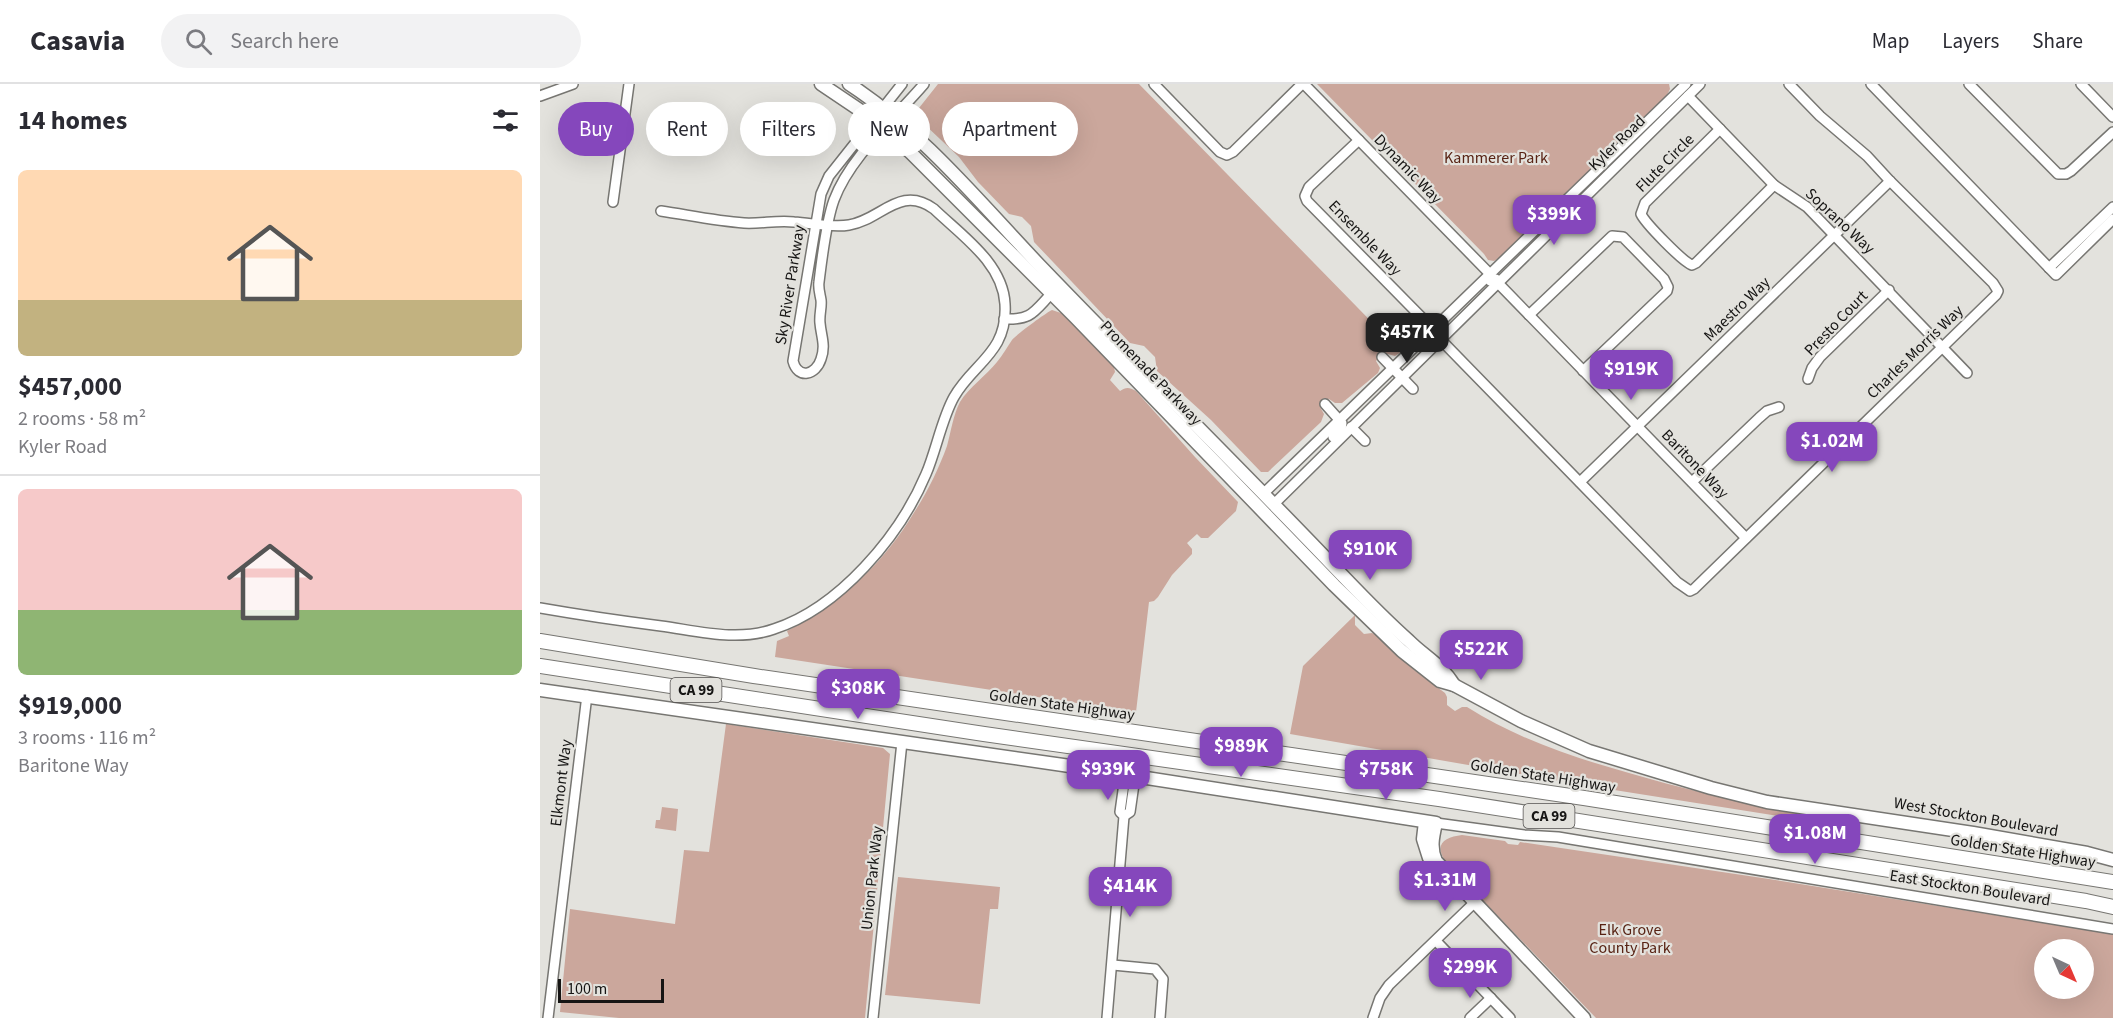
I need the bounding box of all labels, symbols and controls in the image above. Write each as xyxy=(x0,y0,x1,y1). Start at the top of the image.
search box xyxy=(161,14,581,68)
text: Casavia xyxy=(30,21,125,61)
icon: search xyxy=(182,25,215,58)
text: Search here xyxy=(230,25,339,57)
text: Map xyxy=(1872,26,1909,56)
text: Layers xyxy=(1942,26,1999,56)
text: Share xyxy=(2032,26,2083,56)
text: 14 homes xyxy=(18,102,127,139)
chip: Buy xyxy=(558,102,634,156)
chip: Rent xyxy=(646,102,728,156)
chip: Filters xyxy=(740,102,836,156)
chip: New xyxy=(848,102,930,156)
chip: Apartment xyxy=(942,102,1078,156)
icon: filters xyxy=(489,104,522,137)
street label: Kyler Road xyxy=(1584,110,1650,176)
street label: Dynamic Way xyxy=(1369,129,1447,209)
street label: Flute Circle xyxy=(1631,129,1699,197)
park label: Kammerer Park xyxy=(1444,147,1548,169)
street label: Soprano Way xyxy=(1800,183,1880,259)
street label: Ensemble Way xyxy=(1323,195,1407,281)
pin: $399K xyxy=(1512,195,1596,246)
text: $399K xyxy=(1527,200,1581,228)
icon: home xyxy=(216,209,324,317)
street label: Sky River Parkway xyxy=(770,223,810,347)
street label: Maestro Way xyxy=(1699,271,1775,346)
street label: Presto Court xyxy=(1799,285,1873,361)
street label: Charles Morris Way xyxy=(1862,300,1969,404)
pin: $457K xyxy=(1365,313,1449,364)
street label: Promenade Parkway xyxy=(1095,316,1207,431)
text: $457K xyxy=(1380,318,1434,346)
pin: $919K xyxy=(1589,350,1673,401)
text: $919K xyxy=(1604,355,1658,383)
text: $457,000 xyxy=(18,368,122,405)
text: 2 rooms · 58 m² xyxy=(18,405,146,433)
pin: $1.02M xyxy=(1783,422,1881,473)
street label: Baritone Way xyxy=(1656,425,1734,504)
text: $1.02M xyxy=(1800,427,1864,455)
text: Kyler Road xyxy=(18,433,107,461)
icon: home xyxy=(216,528,324,636)
pin: $910K xyxy=(1328,530,1412,581)
text: $910K xyxy=(1343,535,1397,563)
pin: $522K xyxy=(1439,630,1523,681)
text: $522K xyxy=(1454,635,1508,663)
pin: $308K xyxy=(816,669,900,720)
text: $308K xyxy=(831,674,885,702)
road number: CA 99 xyxy=(670,678,722,702)
street label: Golden State Highway xyxy=(988,684,1137,726)
text: $919,000 xyxy=(18,687,122,724)
text: 3 rooms · 116 m² xyxy=(18,724,156,752)
pin: $989K xyxy=(1199,727,1283,778)
text: $989K xyxy=(1214,732,1268,760)
street label: Elkmont Way xyxy=(545,738,577,828)
pin: $939K xyxy=(1066,750,1150,801)
pin: $758K xyxy=(1344,750,1428,801)
text: Baritone Way xyxy=(18,752,129,780)
street label: Golden State Highway xyxy=(1469,754,1618,798)
text: $939K xyxy=(1081,755,1135,783)
text: $758K xyxy=(1359,755,1413,783)
street label: West Stockton Boulevard xyxy=(1892,792,2060,842)
road number: CA 99 xyxy=(1524,804,1574,828)
pin: $1.08M xyxy=(1766,814,1864,865)
text: $1.08M xyxy=(1783,819,1847,847)
street label: Union Park Way xyxy=(856,824,888,931)
street label: Golden State Highway xyxy=(1949,829,2098,873)
pin: $1.31M xyxy=(1396,861,1494,912)
street label: East Stockton Boulevard xyxy=(1888,864,2052,912)
text: $1.31M xyxy=(1413,866,1477,894)
pin: $414K xyxy=(1088,867,1172,918)
text: $414K xyxy=(1103,872,1157,900)
park label: Elk Grove County Park xyxy=(1589,919,1671,959)
north arrow xyxy=(2034,939,2094,999)
map controls xyxy=(2034,939,2094,999)
pin: $299K xyxy=(1428,948,1512,999)
text: $299K xyxy=(1443,953,1497,981)
scale bar xyxy=(558,976,664,1004)
text: 100 m xyxy=(567,978,607,1000)

